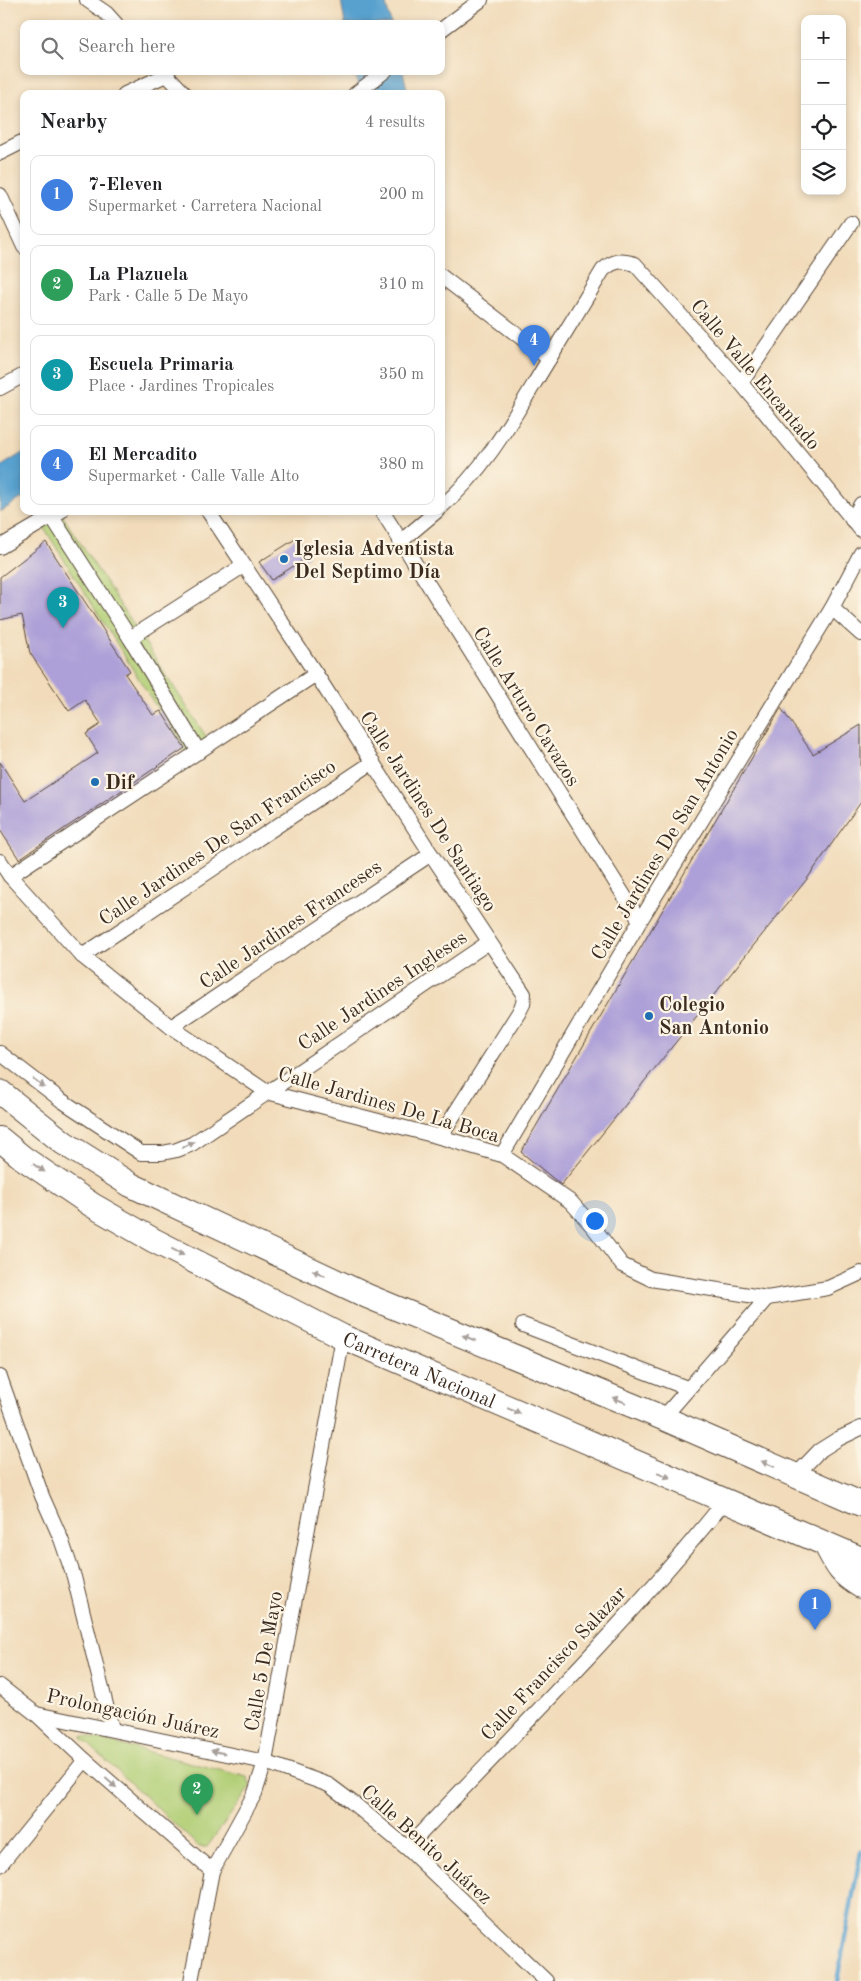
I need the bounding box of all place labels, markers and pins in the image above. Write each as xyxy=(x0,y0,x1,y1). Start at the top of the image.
pin: 4 xyxy=(518,325,550,366)
place label: Iglesia Adventista Del Septimo Día xyxy=(294,540,454,583)
marker: Iglesia Adventista Del Septimo Día xyxy=(278,553,290,565)
pin: 3 xyxy=(47,587,79,628)
place label: Dif xyxy=(105,774,136,794)
marker: Dif xyxy=(89,776,101,788)
place label: Colegio San Antonio xyxy=(659,996,769,1039)
marker: Colegio San Antonio xyxy=(643,1010,655,1022)
pin: 1 xyxy=(799,1589,831,1630)
pin: 2 xyxy=(181,1774,213,1815)

